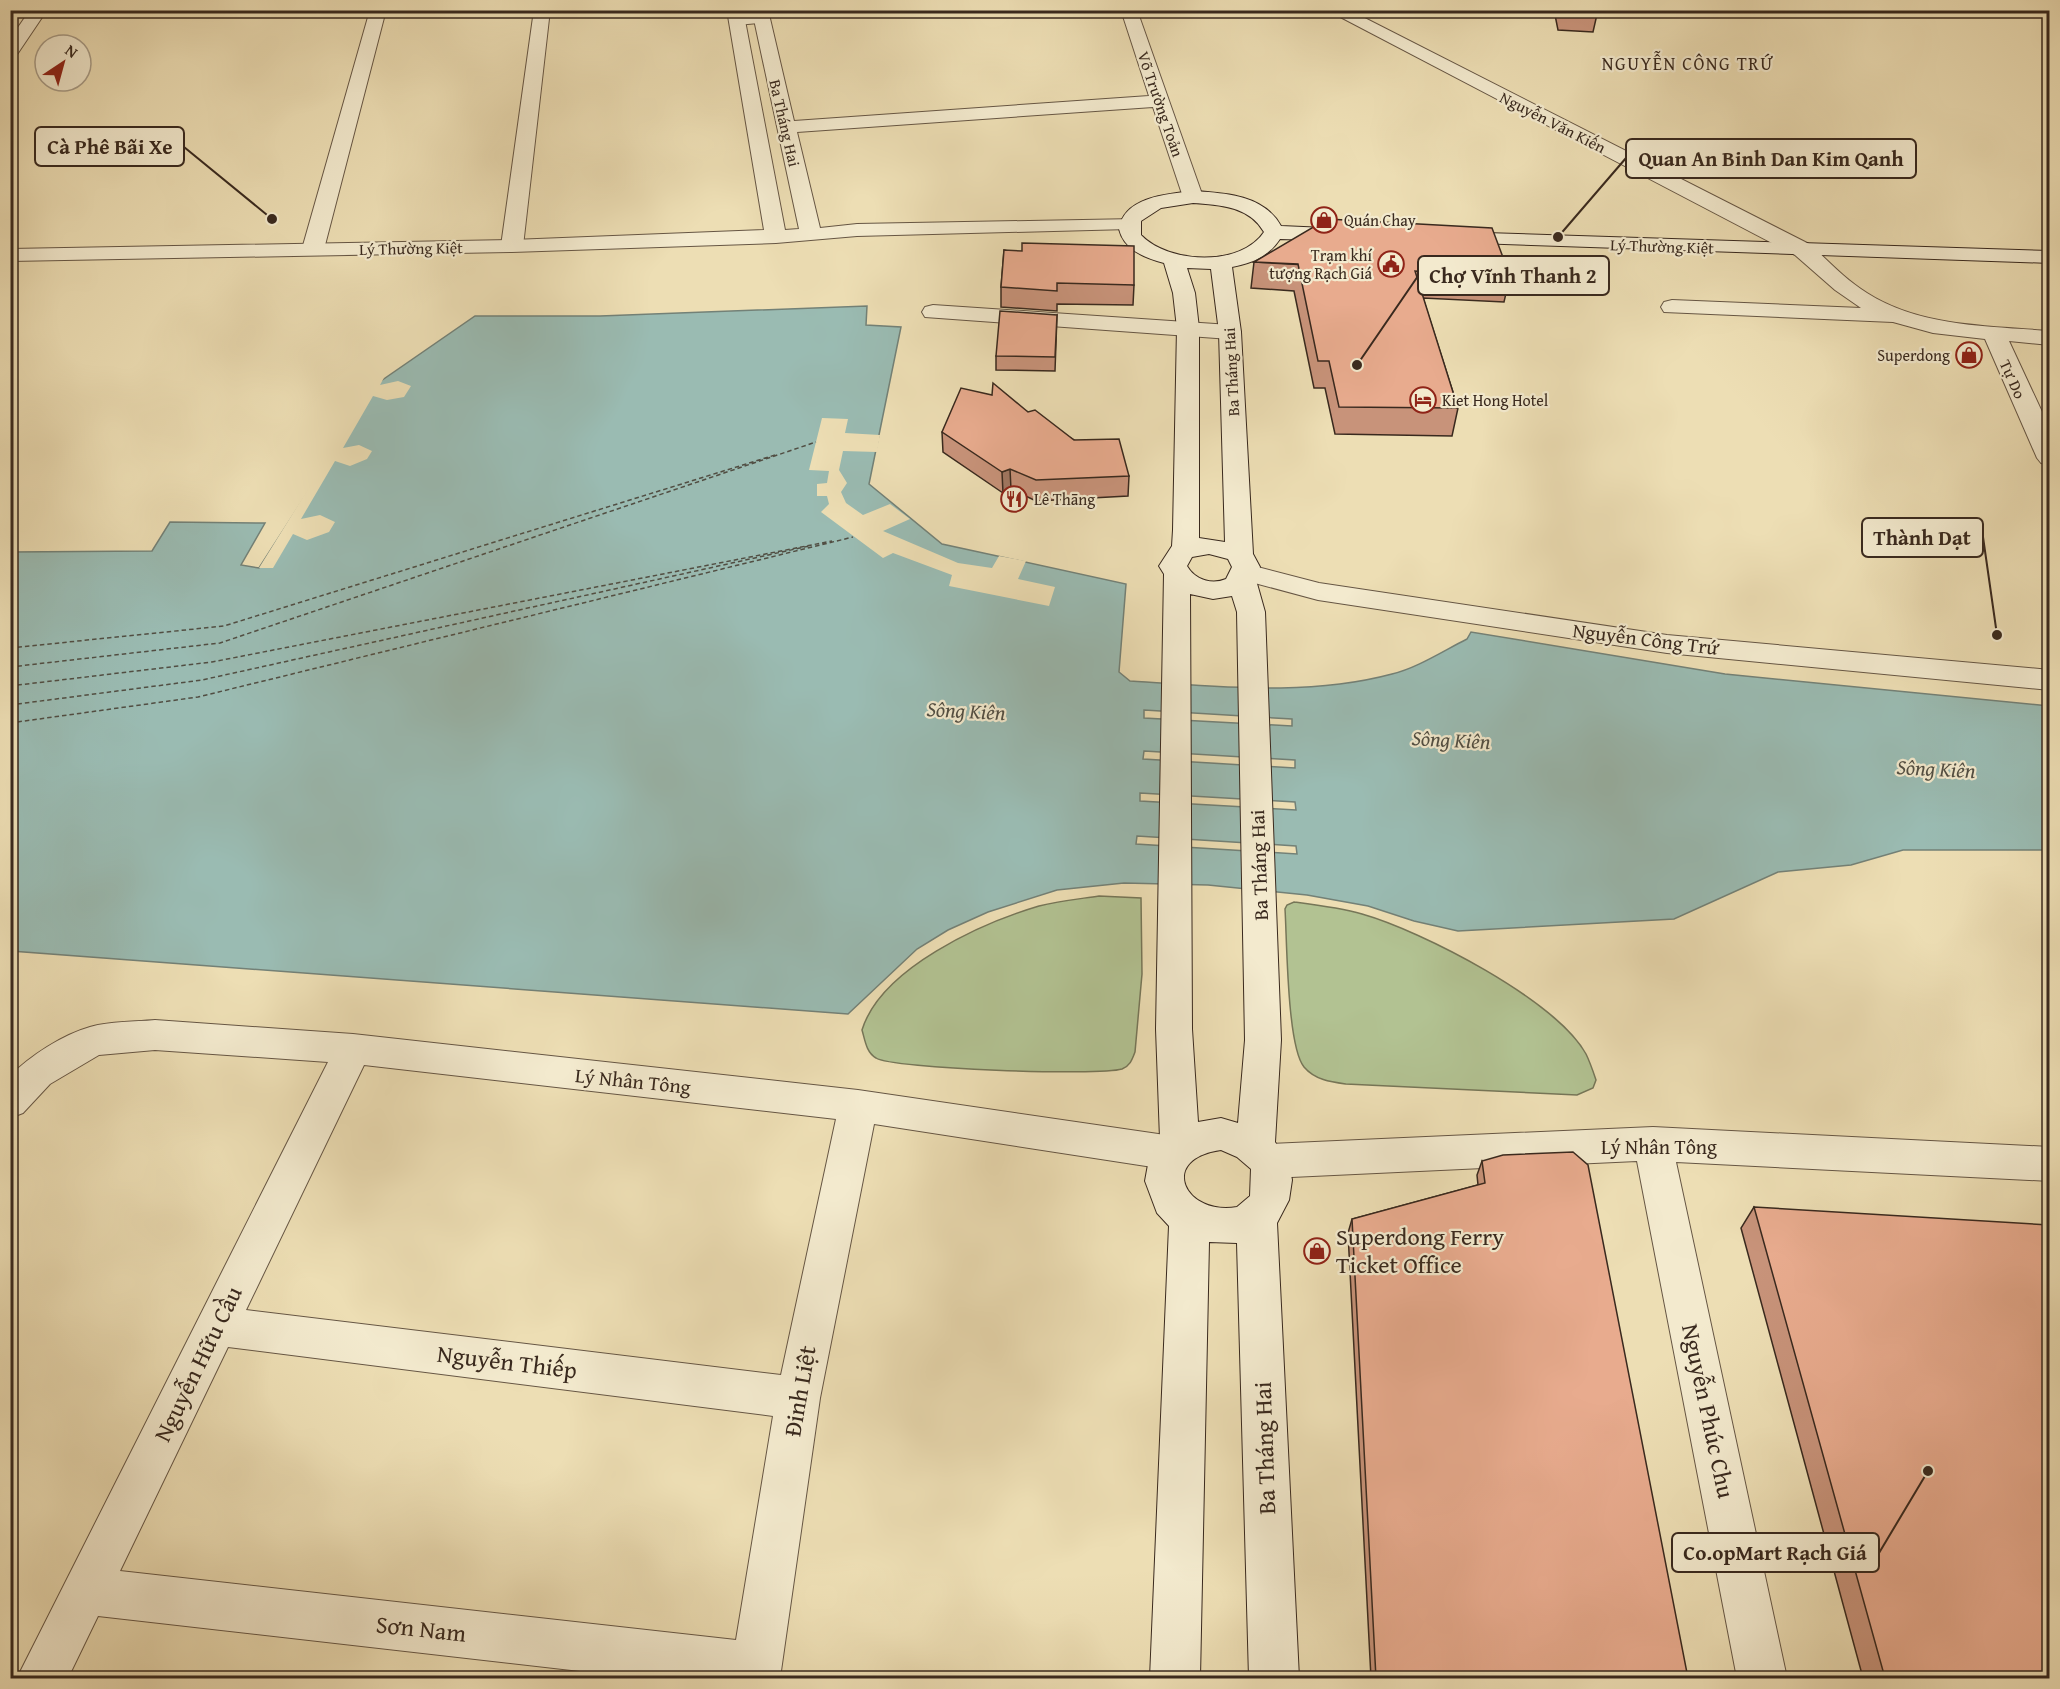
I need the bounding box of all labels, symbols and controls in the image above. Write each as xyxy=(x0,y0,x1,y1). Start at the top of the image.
north arrow xyxy=(33,33,93,93)
text: N xyxy=(60,38,83,64)
street label: Võ Trường Toản xyxy=(1132,48,1190,160)
district label: NGUYỄN CÔNG TRỨ xyxy=(1602,50,1774,77)
street label: Ba Tháng Hai xyxy=(763,77,807,169)
street label: Nguyễn Văn Kiến xyxy=(1496,85,1610,159)
callout: Cà Phê Bãi Xe xyxy=(35,127,184,166)
text: Cà Phê Bãi Xe xyxy=(47,131,173,162)
callout: Quan An Binh Dan Kim Qanh xyxy=(1626,139,1916,178)
text: Quan An Binh Dan Kim Qanh xyxy=(1638,143,1904,174)
shop icon: Quán Chay xyxy=(1309,205,1339,235)
place label: Quán Chay xyxy=(1344,208,1416,232)
street label: Lý Thường Kiệt xyxy=(1610,232,1715,260)
street label: Lý Thường Kiệt xyxy=(359,235,463,261)
place label: Trạm khí tượng Rạch Giá xyxy=(1269,243,1373,285)
public building icon: Trạm khí tượng Rạch Giá xyxy=(1376,249,1406,279)
callout: Chợ Vĩnh Thanh 2 xyxy=(1418,256,1609,295)
text: Chợ Vĩnh Thanh 2 xyxy=(1429,260,1597,291)
street label: Ba Tháng Hai xyxy=(1217,327,1245,417)
shop icon: Superdong xyxy=(1954,340,1984,370)
place label: Superdong xyxy=(1877,343,1950,367)
street label: Tự Do xyxy=(1994,356,2032,402)
hotel icon: Kiet Hong Hotel xyxy=(1408,385,1438,415)
place label: Kiet Hong Hotel xyxy=(1442,388,1549,412)
restaurant icon: Lê Thāng xyxy=(999,484,1029,514)
place label: Lê Thāng xyxy=(1034,487,1095,511)
callout: Thành Dạt xyxy=(1862,518,1983,557)
text: Thành Dạt xyxy=(1873,522,1971,553)
street label: Nguyễn Công Trứ xyxy=(1571,615,1721,662)
water label: Sông Kiên xyxy=(926,693,1007,728)
water label: Sông Kiên xyxy=(1411,722,1492,757)
water label: Sông Kiên xyxy=(1896,751,1977,786)
street label: Ba Tháng Hai xyxy=(1242,809,1275,921)
street label: Lý Nhân Tông xyxy=(574,1060,692,1101)
street label: Lý Nhân Tông xyxy=(1601,1132,1717,1161)
place label: Superdong Ferry Ticket Office xyxy=(1336,1219,1504,1282)
shop icon: Superdong Ferry Ticket Office xyxy=(1302,1236,1332,1266)
street label: Nguyễn Hữu Cầu xyxy=(145,1280,250,1448)
street label: Nguyễn Phúc Chu xyxy=(1673,1321,1744,1501)
street label: Nguyễn Thiếp xyxy=(435,1336,579,1387)
street label: Đinh Liệt xyxy=(774,1342,825,1439)
street label: Ba Tháng Hai xyxy=(1245,1381,1284,1515)
callout: Co.opMart Rạch Giá xyxy=(1672,1533,1879,1572)
text: Co.opMart Rạch Giá xyxy=(1683,1537,1867,1568)
street label: Sơn Nam xyxy=(374,1606,468,1651)

